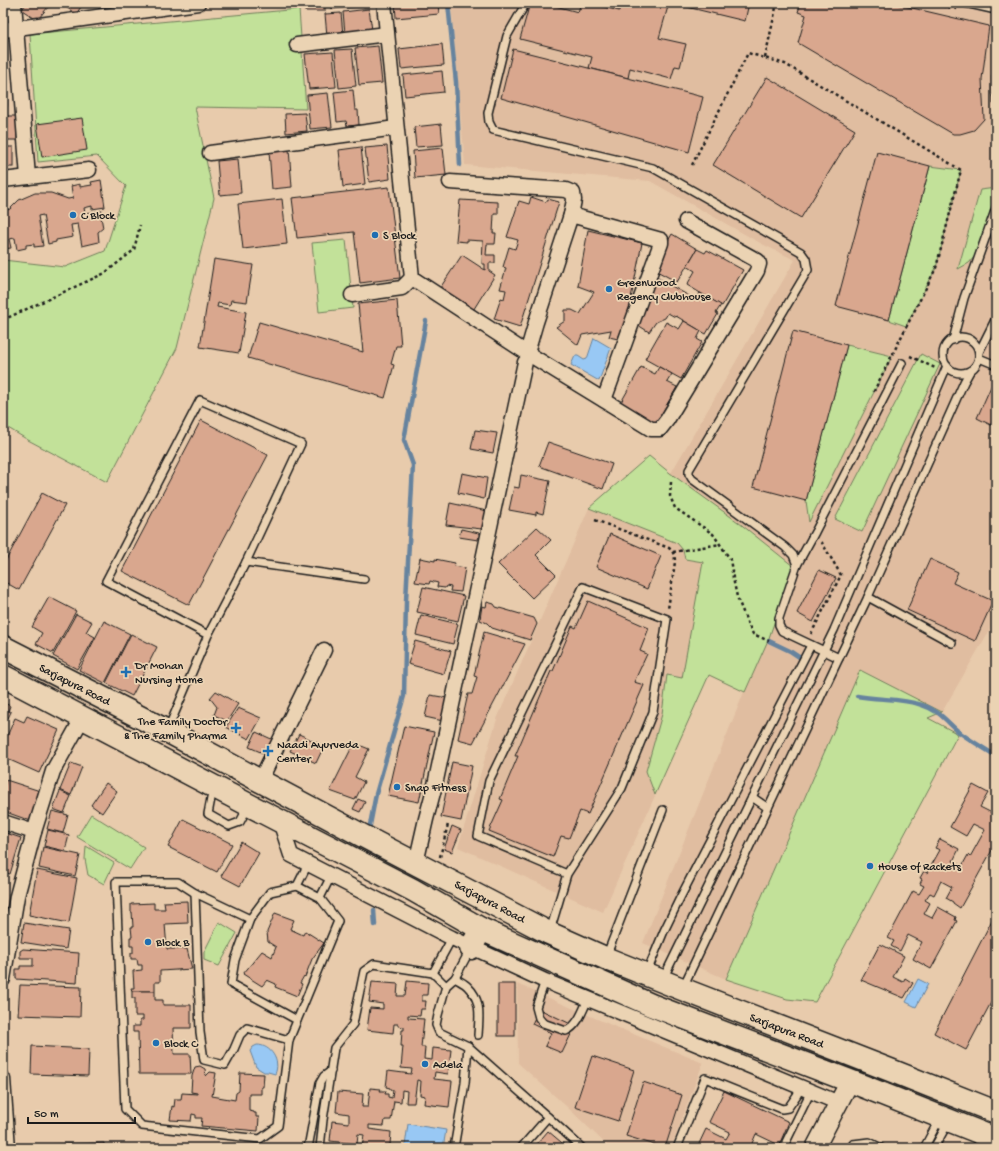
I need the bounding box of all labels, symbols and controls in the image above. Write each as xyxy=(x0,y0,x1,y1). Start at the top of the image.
marker: C Block xyxy=(68,210,78,220)
place label: C Block xyxy=(81,210,116,224)
marker: S Block xyxy=(370,230,380,240)
place label: S Block xyxy=(383,230,417,244)
place label: Greenwood Regency Clubhouse xyxy=(617,277,712,305)
marker: Greenwood Regency Clubhouse xyxy=(604,284,614,294)
place label: Dr Mohan Nursing Home xyxy=(134,660,204,688)
street label: Sarjapura Road xyxy=(36,662,113,710)
marker: Dr Mohan Nursing Home xyxy=(120,666,132,678)
place label: The Family Doctor & The Family Pharma xyxy=(124,716,229,744)
marker: The Family Doctor & The Family Pharma xyxy=(230,722,242,734)
place label: Naadi Ayurveda Center xyxy=(277,739,359,767)
marker: Naadi Ayurveda Center xyxy=(262,745,274,757)
marker: Snap Fitness xyxy=(392,782,402,792)
place label: Snap Fitness xyxy=(405,782,467,796)
marker: House of Rackets xyxy=(865,861,875,871)
place label: House of Rackets xyxy=(878,861,961,875)
street label: Sarjapura Road xyxy=(451,878,528,928)
marker: Block B xyxy=(143,937,153,947)
place label: Block B xyxy=(155,937,190,951)
street label: Sarjapura Road xyxy=(747,1011,826,1053)
marker: Block C xyxy=(151,1038,161,1048)
place label: Block C xyxy=(163,1038,199,1052)
marker: Adela xyxy=(420,1059,430,1069)
place label: Adela xyxy=(433,1059,463,1073)
scale bar xyxy=(28,1099,135,1125)
text: 50 m xyxy=(34,1108,59,1122)

